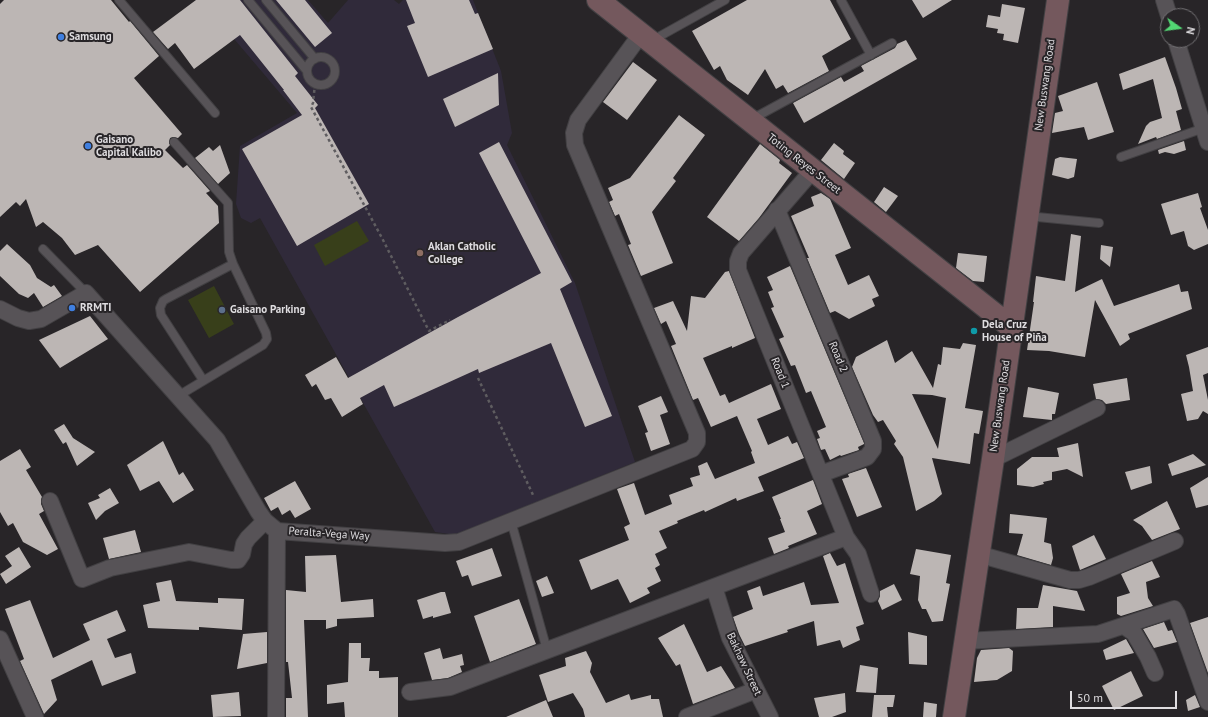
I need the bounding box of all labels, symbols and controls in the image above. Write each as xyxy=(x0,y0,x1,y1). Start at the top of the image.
north arrow xyxy=(1160,8,1200,48)
text: N xyxy=(1183,25,1198,36)
place label: Samsung xyxy=(69,30,112,44)
marker: Samsung xyxy=(56,32,66,42)
street label: New Buswang Road xyxy=(1032,38,1058,132)
street label: Toting Reyes Street xyxy=(765,131,843,197)
place label: Gaisano Capital Kalibo xyxy=(96,133,162,159)
marker: Gaisano Capital Kalibo xyxy=(83,141,93,151)
place label: Aklan Catholic College xyxy=(428,240,496,266)
marker: Aklan Catholic College xyxy=(415,248,425,258)
place label: RRMTI xyxy=(80,301,111,315)
marker: RRMTI xyxy=(67,303,77,313)
place label: Gaisano Parking xyxy=(230,303,305,317)
marker: Gaisano Parking xyxy=(217,305,227,315)
place label: Dela Cruz House of Piña xyxy=(982,318,1047,344)
marker: Dela Cruz House of Piña xyxy=(969,326,979,336)
street label: Road 2 xyxy=(826,340,850,374)
street label: Road 1 xyxy=(768,356,792,390)
street label: New Buswang Road xyxy=(987,359,1013,453)
street label: Peralta-Vega Way xyxy=(288,525,370,543)
street label: Bakhaw Street xyxy=(724,631,764,697)
scale bar xyxy=(1072,683,1179,709)
text: 50 m xyxy=(1077,690,1103,705)

